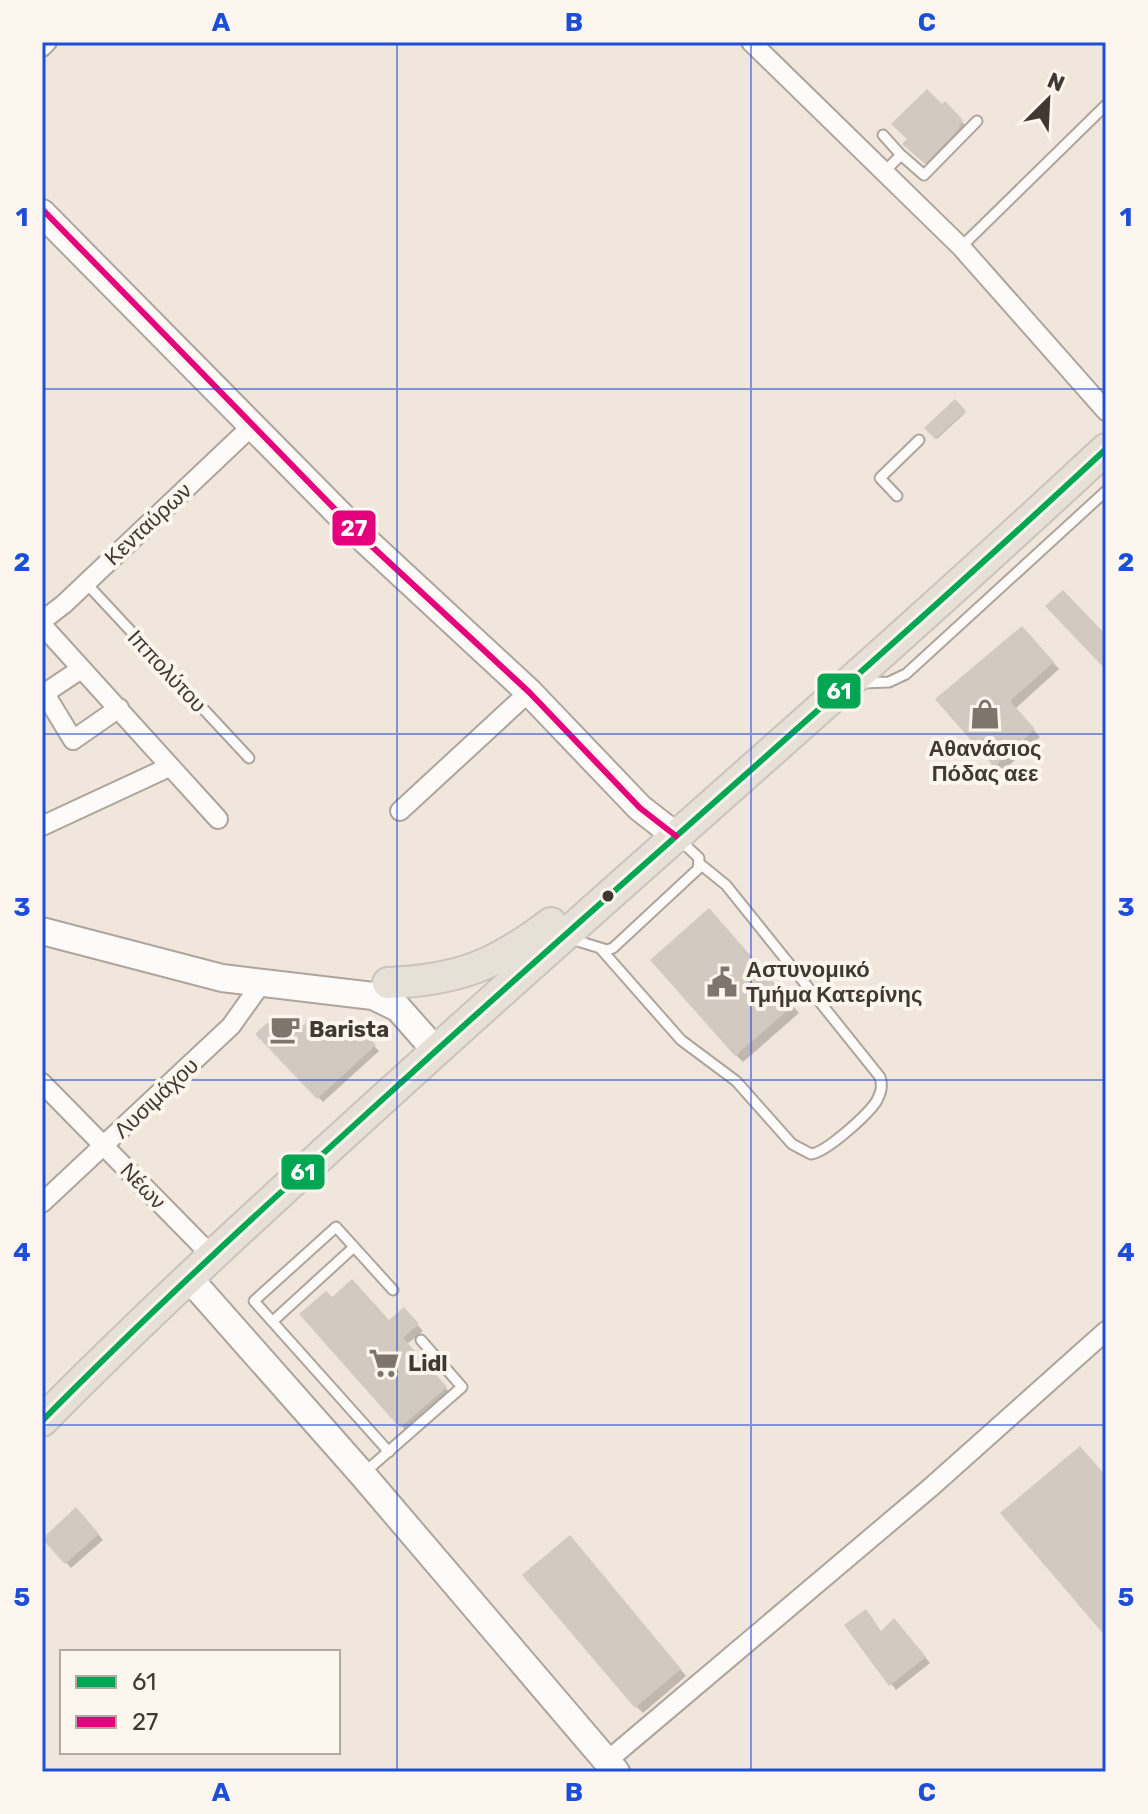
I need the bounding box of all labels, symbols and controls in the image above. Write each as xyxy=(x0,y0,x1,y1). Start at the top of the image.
text: A xyxy=(212,7,231,38)
text: B xyxy=(565,7,583,38)
text: C xyxy=(918,7,936,38)
north arrow xyxy=(1008,60,1088,140)
text: N xyxy=(1043,67,1069,98)
text: 1 xyxy=(16,202,28,233)
text: 1 xyxy=(1120,202,1132,233)
street label: Κενταύρων xyxy=(99,477,197,571)
line badge: 27 xyxy=(331,509,377,547)
text: 27 xyxy=(341,515,368,542)
text: 2 xyxy=(14,547,30,578)
text: 2 xyxy=(1118,547,1134,578)
street label: Ιππολύτου xyxy=(122,624,212,718)
line badge: 61 xyxy=(816,672,862,710)
text: 61 xyxy=(827,678,851,705)
shop icon: Αθανάσιος Πόδας αεε xyxy=(968,697,1002,731)
place label: Αθανάσιος Πόδας αεε xyxy=(928,735,1042,787)
unlabelled marker xyxy=(600,888,616,904)
text: 3 xyxy=(13,892,31,923)
text: 3 xyxy=(1117,892,1135,923)
place label: Αστυνομικό Τμήμα Κατερίνης xyxy=(746,956,922,1008)
public building icon: Αστυνομικό Τμήμα Κατερίνης xyxy=(705,965,739,999)
cafe icon: Barista xyxy=(268,1012,302,1046)
place label: Barista xyxy=(309,1016,389,1043)
street label: Λυσιμάχου xyxy=(108,1052,204,1144)
line badge: 61 xyxy=(280,1153,326,1191)
street label: Νέων xyxy=(115,1157,171,1215)
text: 61 xyxy=(291,1159,315,1186)
text: 4 xyxy=(13,1237,31,1268)
text: 4 xyxy=(1117,1237,1135,1268)
supermarket icon: Lidl xyxy=(367,1346,401,1380)
place label: Lidl xyxy=(408,1350,448,1377)
text: 5 xyxy=(14,1582,30,1613)
text: 5 xyxy=(1118,1582,1134,1613)
legend xyxy=(60,1650,340,1754)
text: 61 xyxy=(132,1668,156,1696)
text: 27 xyxy=(132,1708,158,1736)
text: A xyxy=(212,1777,231,1808)
text: B xyxy=(565,1777,583,1808)
text: C xyxy=(918,1777,936,1808)

